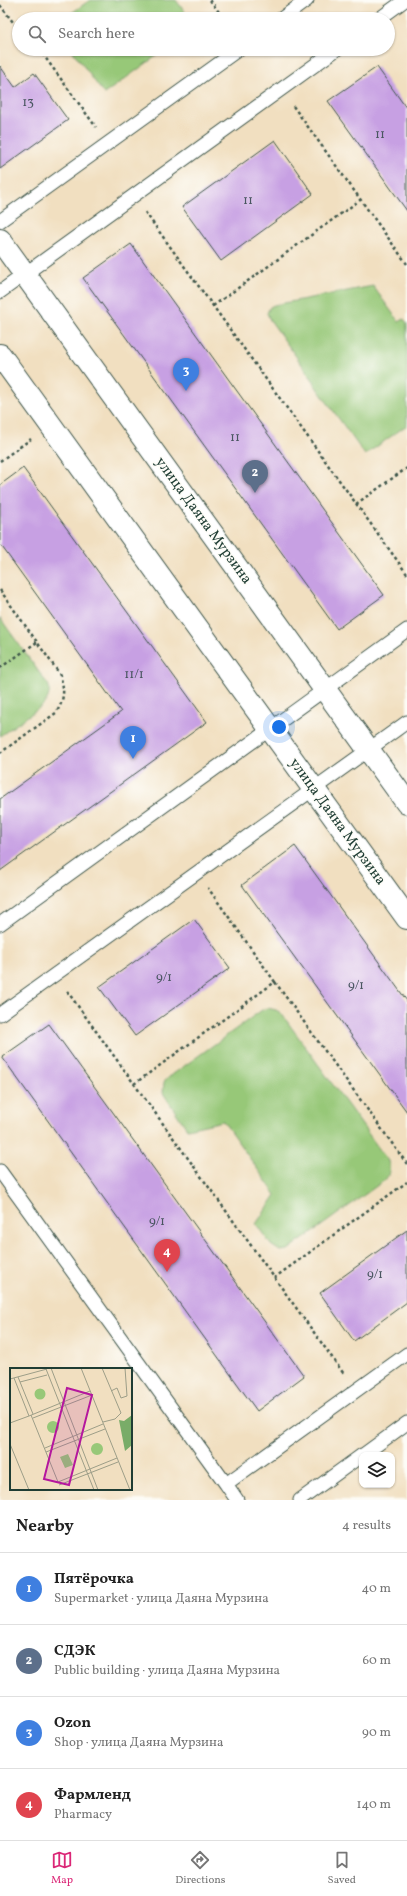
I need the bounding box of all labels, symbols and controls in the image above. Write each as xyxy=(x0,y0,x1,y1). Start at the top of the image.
search box xyxy=(12,12,395,56)
icon: search xyxy=(26,23,48,45)
text: Search here xyxy=(58,24,135,45)
house number: 13 xyxy=(22,94,34,112)
house number: 11 xyxy=(375,126,385,144)
house number: 11 xyxy=(243,192,253,210)
pin: 3 xyxy=(173,358,199,391)
house number: 11 xyxy=(230,429,240,447)
street label: улица Даяна Мурзина xyxy=(150,453,256,589)
pin: 2 xyxy=(242,460,268,493)
house number: 11/1 xyxy=(124,666,144,684)
your location xyxy=(269,717,289,737)
pin: 1 xyxy=(120,726,146,759)
street label: улица Даяна Мурзина xyxy=(284,754,390,890)
house number: 9/1 xyxy=(156,969,172,987)
house number: 9/1 xyxy=(348,977,364,995)
house number: 9/1 xyxy=(149,1213,165,1231)
pin: 4 xyxy=(154,1239,180,1272)
house number: 9/1 xyxy=(367,1266,383,1284)
inset map xyxy=(10,1368,132,1490)
map controls xyxy=(359,1452,395,1488)
button: layers xyxy=(359,1452,395,1488)
text: Nearby xyxy=(16,1515,74,1538)
text: 4 results xyxy=(342,1517,391,1535)
text: Пятёрочка xyxy=(54,1569,134,1590)
text: 1 xyxy=(26,1580,32,1598)
text: 40 m xyxy=(362,1580,391,1598)
text: Supermarket · улица Даяна Мурзина xyxy=(54,1590,269,1608)
text: СДЭК xyxy=(54,1641,95,1662)
text: 2 xyxy=(26,1652,32,1670)
text: 60 m xyxy=(363,1652,391,1670)
text: Public building · улица Даяна Мурзина xyxy=(54,1662,280,1680)
text: Ozon xyxy=(54,1713,91,1734)
text: 3 xyxy=(26,1724,32,1742)
text: 90 m xyxy=(362,1724,391,1742)
text: Shop · улица Даяна Мурзина xyxy=(54,1734,223,1752)
text: Фармленд xyxy=(54,1785,131,1806)
text: 4 xyxy=(25,1796,33,1814)
text: 140 m xyxy=(357,1796,391,1814)
text: Pharmacy xyxy=(54,1806,112,1824)
tab: Map xyxy=(51,1849,73,1888)
tab: Directions xyxy=(175,1849,226,1888)
tab: Saved xyxy=(328,1849,356,1888)

